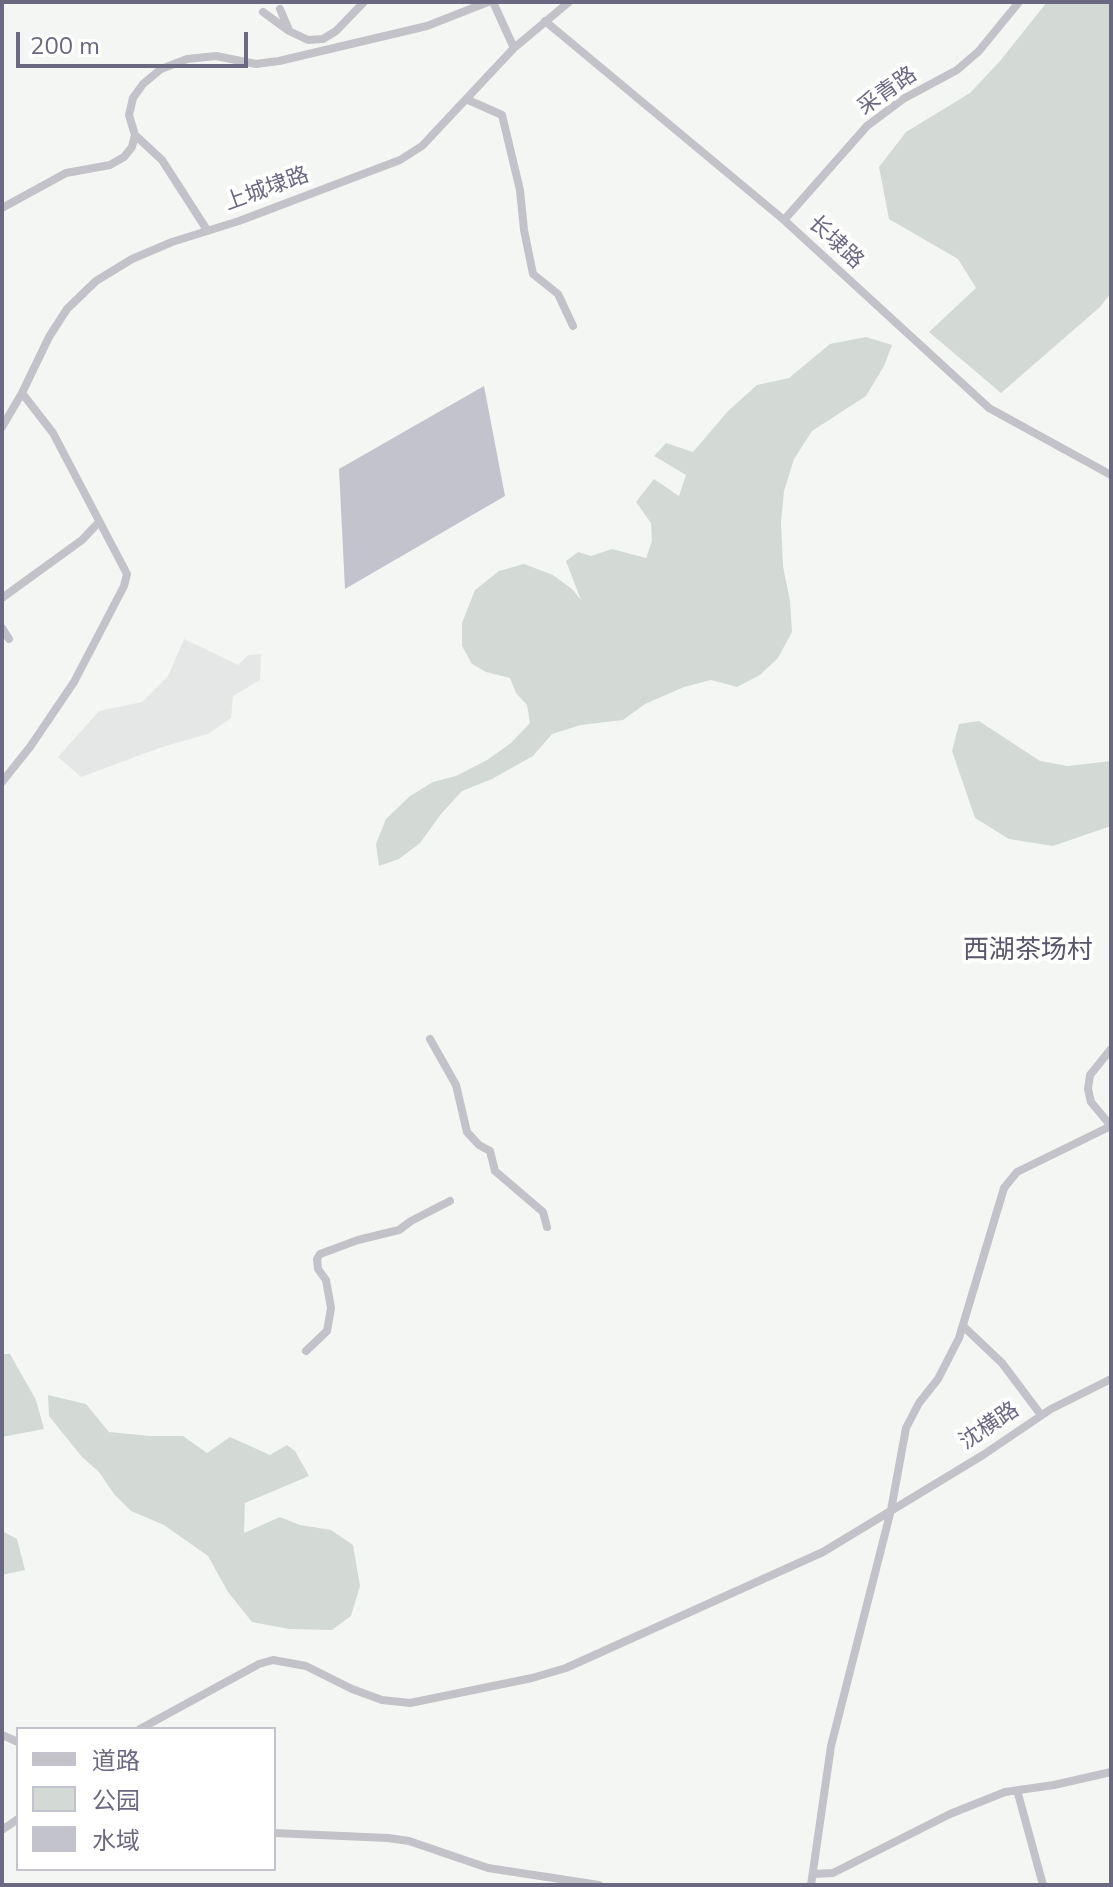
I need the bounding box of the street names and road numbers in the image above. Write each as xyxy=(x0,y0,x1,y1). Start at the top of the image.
street label: 采青路 xyxy=(853,62,923,122)
street label: 上城埭路 xyxy=(221,163,313,217)
street label: 长埭路 xyxy=(802,211,868,275)
street label: 沈横路 xyxy=(955,1398,1025,1456)

